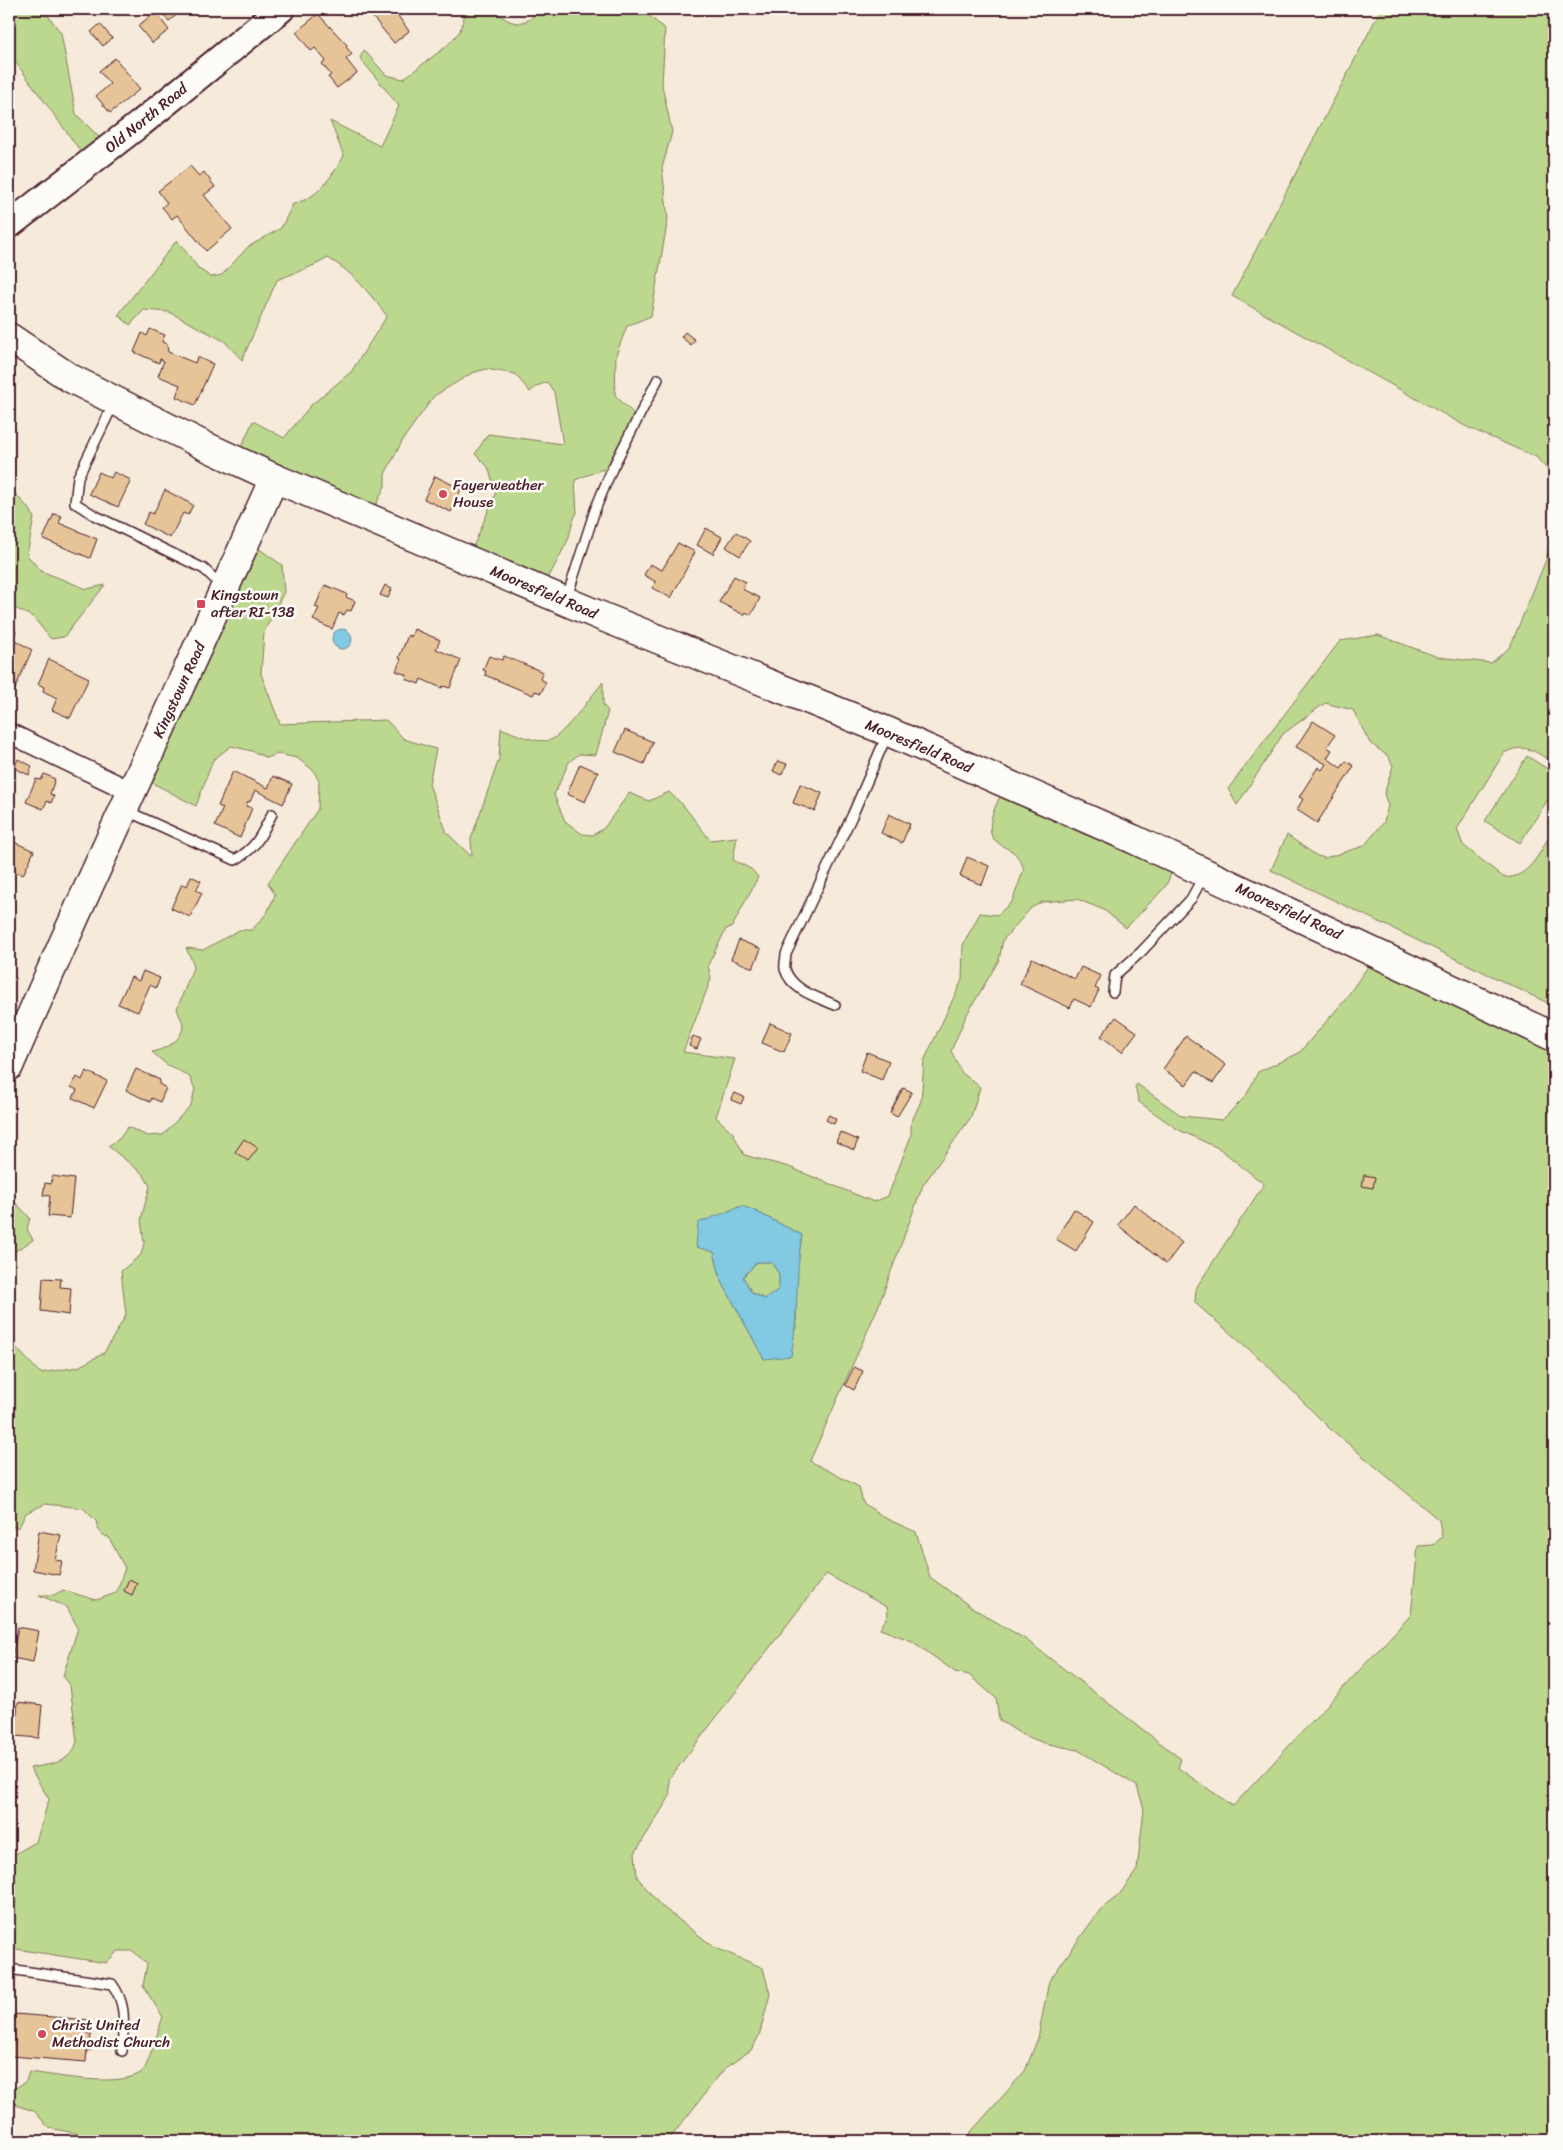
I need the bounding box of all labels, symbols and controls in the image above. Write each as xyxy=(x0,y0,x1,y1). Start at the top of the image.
street label: Old North Road xyxy=(99,76,194,160)
place label: Fayerweather House xyxy=(453,472,545,515)
marker: Fayerweather House xyxy=(437,488,449,500)
street label: Mooresfield Road xyxy=(486,558,603,627)
place label: Kingstown after RI-138 xyxy=(211,582,295,625)
marker: Kingstown after RI-138 xyxy=(195,598,207,610)
street label: Kingstown Road xyxy=(145,637,213,742)
street label: Mooresfield Road xyxy=(861,712,978,781)
street label: Mooresfield Road xyxy=(1231,875,1348,948)
place label: Christ United Methodist Church xyxy=(52,2012,170,2055)
marker: Christ United Methodist Church xyxy=(36,2028,48,2040)

